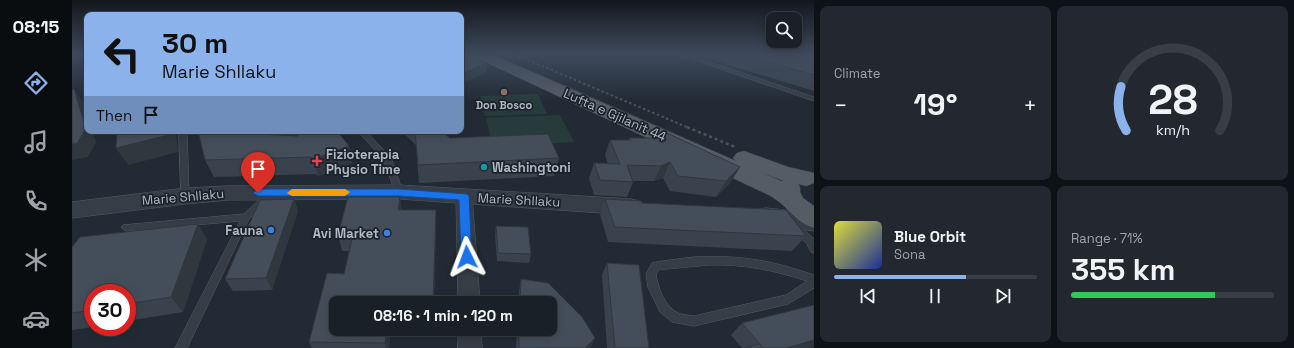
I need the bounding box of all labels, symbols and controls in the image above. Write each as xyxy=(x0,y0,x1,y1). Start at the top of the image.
map controls xyxy=(766,12,802,48)
button: search xyxy=(766,12,802,48)
text: 08:15 xyxy=(13,15,59,38)
text: 30 m xyxy=(162,25,228,61)
icon: left xyxy=(96,28,148,80)
text: Marie Shllaku xyxy=(162,60,276,83)
text: Climate xyxy=(834,65,880,82)
icon: directions xyxy=(22,69,50,97)
text: 28 xyxy=(1148,73,1197,126)
street label: Lufta e Gjilanit 44 xyxy=(561,85,669,145)
text: 19° xyxy=(914,85,957,124)
marker: Don Bosco xyxy=(499,87,509,97)
text: − xyxy=(834,91,848,119)
text: + xyxy=(1023,91,1037,119)
place label: Don Bosco xyxy=(476,98,533,112)
icon: arrive xyxy=(140,104,162,126)
text: Then xyxy=(96,106,132,125)
text: km/h xyxy=(1155,121,1190,139)
icon: music xyxy=(22,128,50,156)
place label: Fizioterapia Physio Time xyxy=(326,146,400,178)
pin xyxy=(241,152,275,193)
marker: Fizioterapia Physio Time xyxy=(311,155,323,167)
icon: arrive xyxy=(247,158,269,180)
place label: Washingtoni xyxy=(492,159,571,176)
marker: Washingtoni xyxy=(479,162,489,172)
street label: Marie Shllaku xyxy=(141,185,225,209)
icon: phone xyxy=(22,187,50,215)
street label: Marie Shllaku xyxy=(477,189,561,211)
place label: Fauna xyxy=(225,222,263,239)
marker: Fauna xyxy=(266,225,276,235)
place label: Avi Market xyxy=(313,225,379,242)
text: Blue Orbit xyxy=(894,227,966,246)
marker: Avi Market xyxy=(382,228,392,238)
text: Range · 71% xyxy=(1071,230,1142,247)
position arrow xyxy=(446,236,488,278)
icon: climate xyxy=(22,246,50,274)
text: Sona xyxy=(894,246,925,263)
text: 355 km xyxy=(1071,250,1175,289)
speed limit sign: 30 xyxy=(84,284,136,336)
icon: previous xyxy=(857,285,879,307)
icon: pause xyxy=(924,285,946,307)
icon: next xyxy=(992,285,1014,307)
icon: car xyxy=(22,305,50,333)
text: 08:16 · 1 min · 120 m xyxy=(373,306,513,325)

